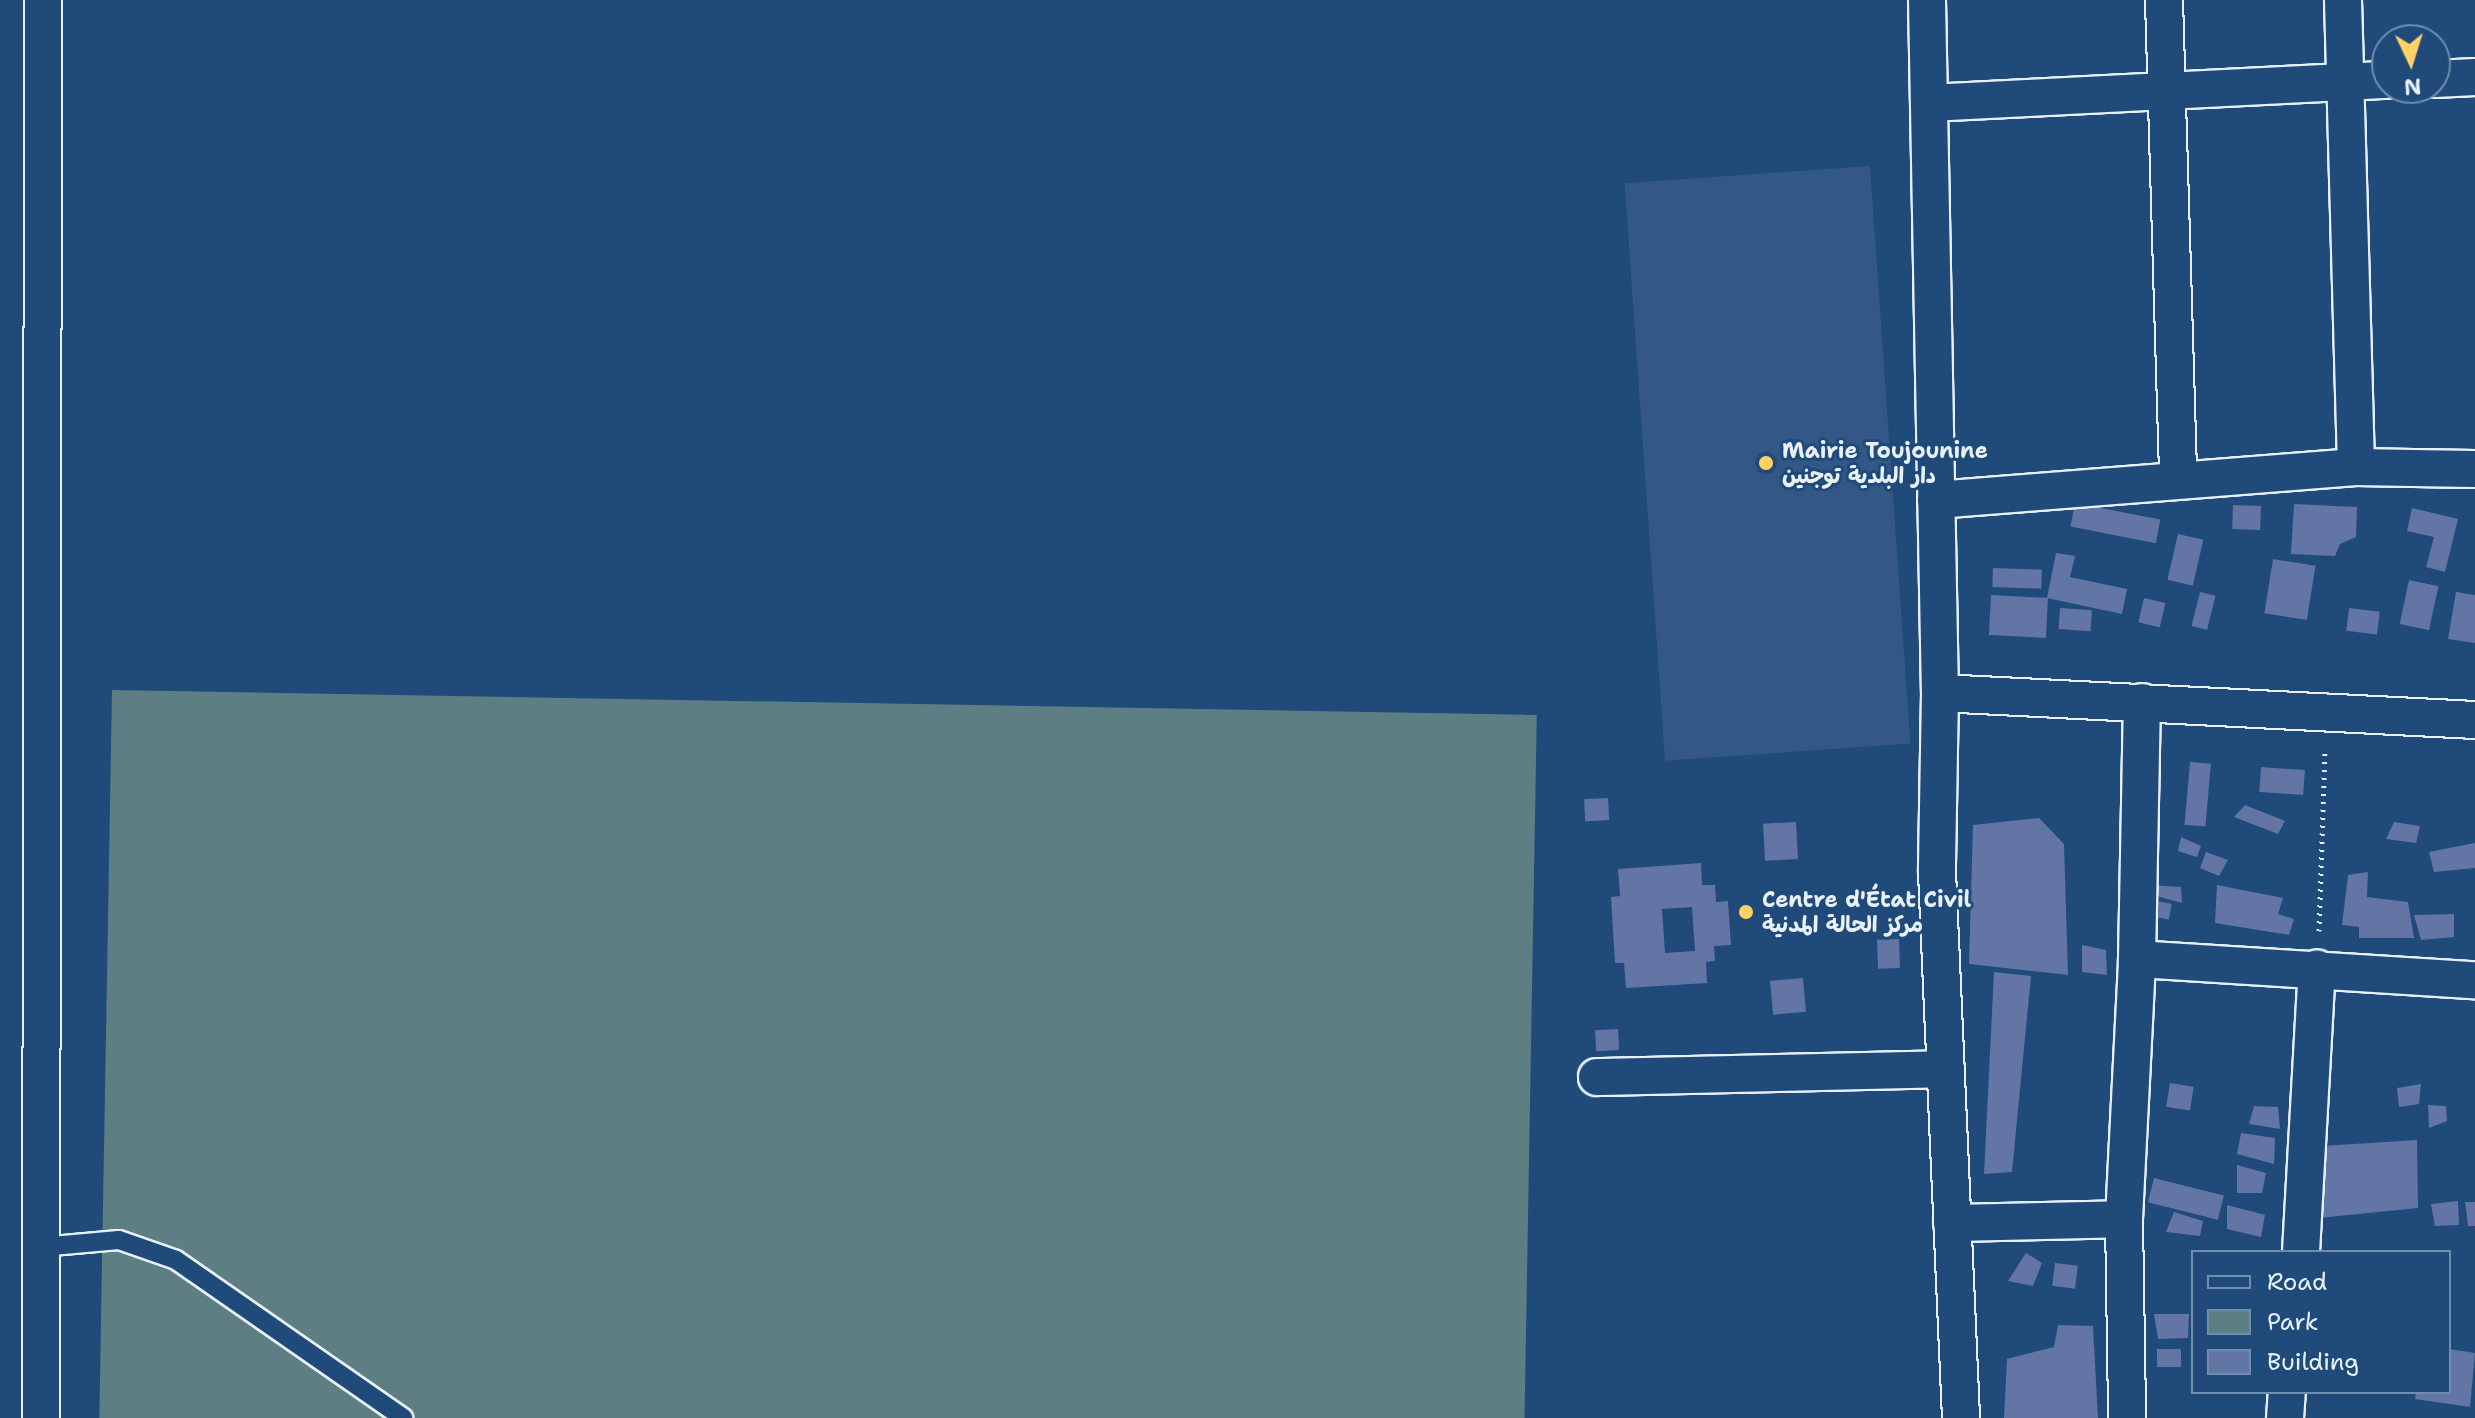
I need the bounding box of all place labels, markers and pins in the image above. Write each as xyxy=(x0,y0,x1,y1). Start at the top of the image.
place label: Mairie Toujounine دار البلدية توجنين xyxy=(1782,437,1988,488)
marker: Mairie Toujounine دار البلدية توجنين xyxy=(1757,454,1775,472)
place label: Centre d'État Civil مركز الحالة المدنية xyxy=(1762,886,1971,938)
marker: Centre d'État Civil مركز الحالة المدنية xyxy=(1737,903,1755,921)

